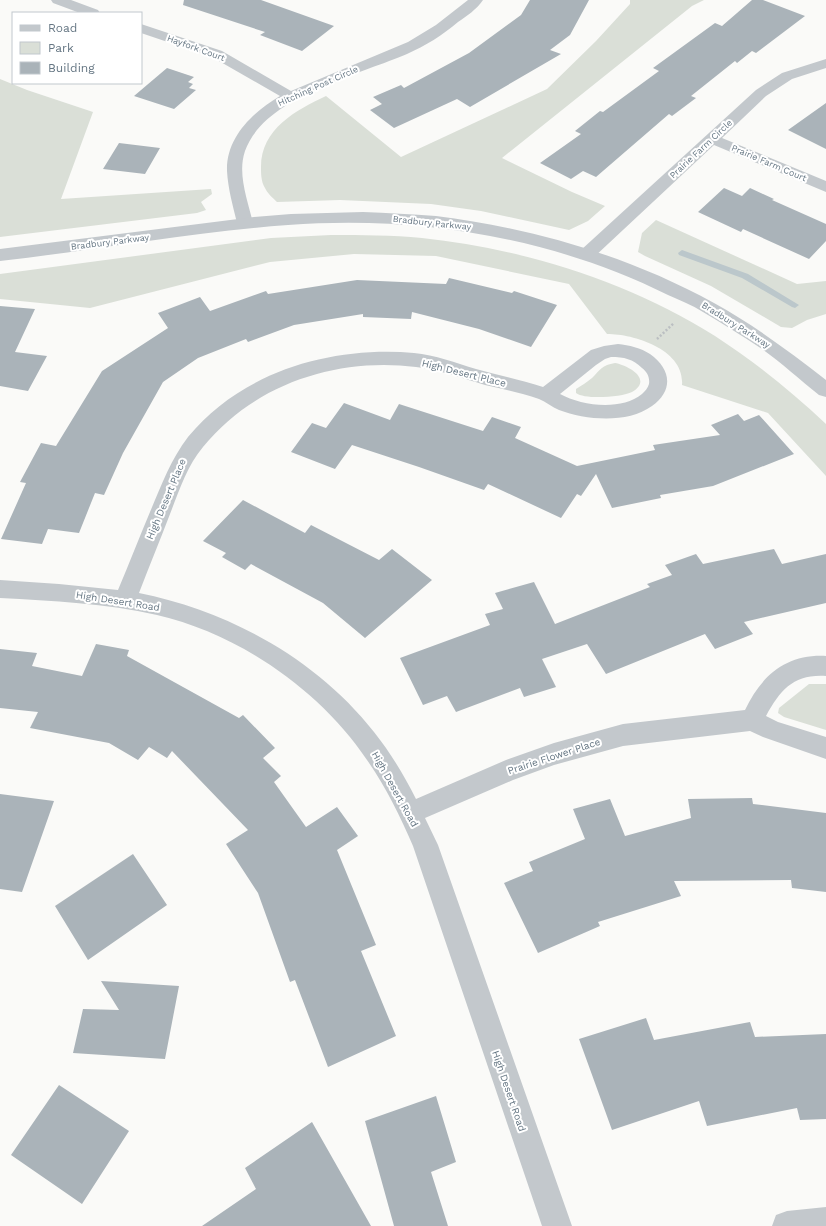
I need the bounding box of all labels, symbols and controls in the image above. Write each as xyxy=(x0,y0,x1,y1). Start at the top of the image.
legend xyxy=(12,12,142,84)
text: Road xyxy=(48,21,77,35)
street label: Hayfork Court xyxy=(166,33,226,63)
text: Park xyxy=(48,41,74,55)
text: Building xyxy=(48,61,95,75)
street label: Hitching Post Circle xyxy=(276,64,360,108)
street label: Prairie Farm Circle xyxy=(668,118,734,180)
street label: Prairie Farm Court xyxy=(730,143,808,183)
street label: Bradbury Parkway xyxy=(392,214,472,232)
street label: Bradbury Parkway xyxy=(70,232,150,252)
street label: Bradbury Parkway xyxy=(700,300,772,350)
street label: High Desert Place xyxy=(421,357,508,389)
street label: High Desert Place xyxy=(144,457,188,541)
street label: High Desert Road xyxy=(75,589,161,613)
street label: Prairie Flower Place xyxy=(506,736,602,776)
street label: High Desert Road xyxy=(370,749,420,829)
street label: High Desert Road xyxy=(490,1049,528,1133)

